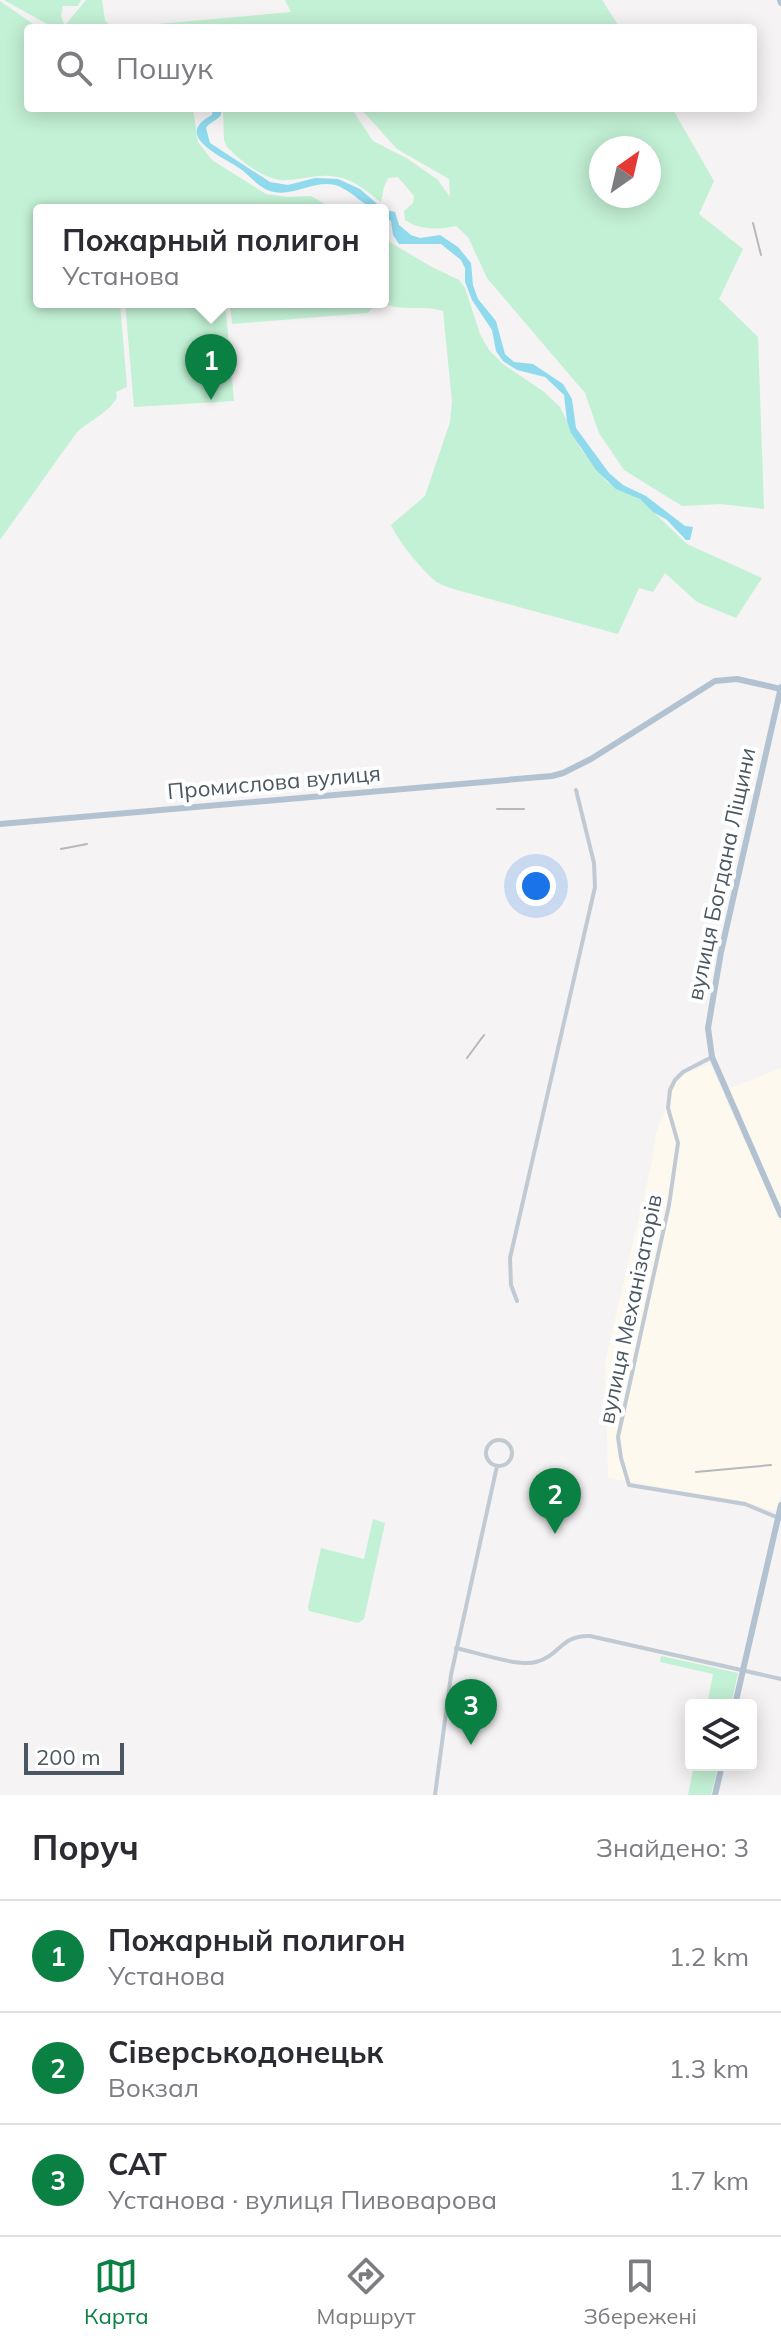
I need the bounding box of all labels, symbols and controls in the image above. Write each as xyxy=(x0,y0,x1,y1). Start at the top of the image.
search box xyxy=(24,24,757,112)
icon: search xyxy=(52,46,96,90)
text: Пошук xyxy=(116,49,213,87)
north arrow xyxy=(589,136,661,208)
popup xyxy=(33,204,389,308)
text: Пожарный полигон xyxy=(62,221,360,259)
text: Установа xyxy=(62,259,180,292)
pin: 1 xyxy=(185,334,237,400)
street label: вулиця Богдана Ліщини xyxy=(681,745,761,1003)
street label: Промислова вулиця xyxy=(166,759,382,805)
your location xyxy=(516,866,556,906)
street label: вулиця Механізаторів xyxy=(592,1192,668,1426)
pin: 2 xyxy=(529,1468,581,1534)
pin: 3 xyxy=(445,1679,497,1745)
map controls xyxy=(685,1699,757,1771)
button: layers xyxy=(685,1699,757,1771)
scale bar xyxy=(24,1739,124,1775)
text: 200 m xyxy=(36,1743,101,1771)
text: Поруч xyxy=(32,1826,139,1869)
text: Знайдено: 3 xyxy=(596,1831,749,1864)
text: Пожарный полигон xyxy=(108,1921,406,1959)
text: 1 xyxy=(50,1940,66,1973)
text: 1.2 km xyxy=(669,1940,749,1973)
text: Установа xyxy=(108,1959,225,1992)
text: Сіверськодонецьк xyxy=(108,2033,383,2071)
text: 2 xyxy=(50,2052,66,2085)
text: 1.3 km xyxy=(669,2052,749,2085)
text: Вокзал xyxy=(108,2071,199,2104)
text: CAT xyxy=(108,2145,167,2183)
text: 3 xyxy=(50,2164,66,2197)
text: 1.7 km xyxy=(669,2164,749,2197)
text: Установа · вулиця Пивоварова xyxy=(108,2183,497,2216)
tab: Карта xyxy=(84,2254,149,2330)
tab: Маршрут xyxy=(317,2254,416,2330)
tab: Збережені xyxy=(583,2254,697,2330)

